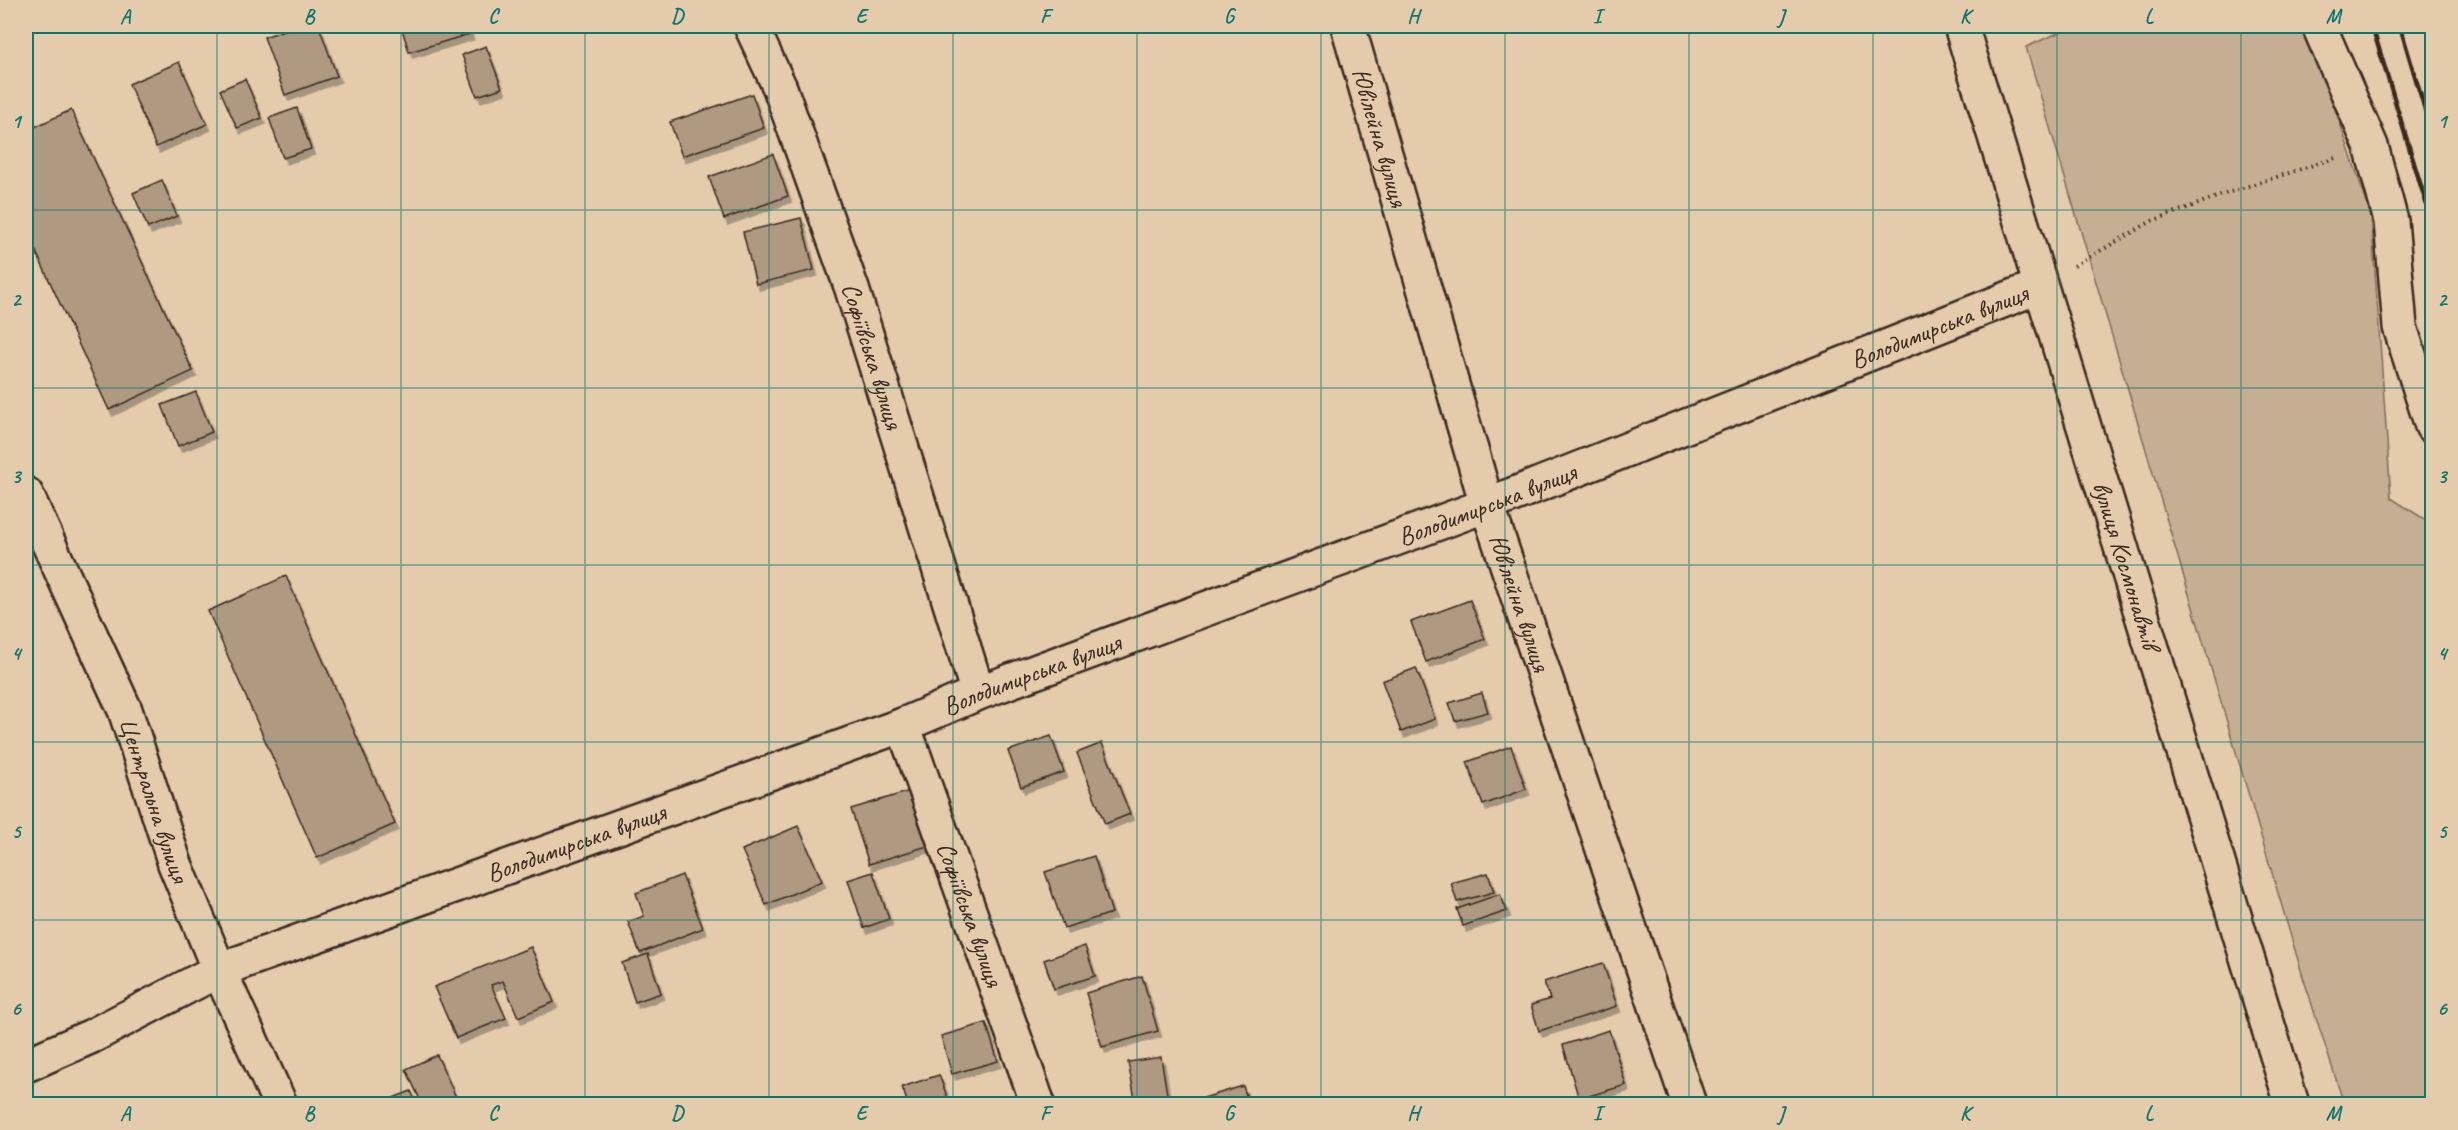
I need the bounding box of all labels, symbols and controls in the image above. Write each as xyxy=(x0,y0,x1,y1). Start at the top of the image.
text: A xyxy=(120,4,132,29)
text: B xyxy=(304,4,316,29)
text: C xyxy=(488,4,500,29)
text: D xyxy=(671,4,685,29)
text: E xyxy=(856,4,870,29)
text: F xyxy=(1040,4,1054,29)
text: G xyxy=(1224,4,1237,29)
text: H xyxy=(1407,4,1422,29)
text: I xyxy=(1593,4,1606,29)
text: J xyxy=(1776,4,1788,29)
text: K xyxy=(1960,4,1974,29)
text: L xyxy=(2145,4,2155,29)
text: M xyxy=(2326,4,2343,29)
street label: Ювілейна вулиця xyxy=(1344,64,1416,212)
text: 1 xyxy=(12,109,23,134)
text: 1 xyxy=(2438,109,2449,134)
street label: Володимирська вулиця xyxy=(1846,276,2034,376)
street label: Софіївська вулиця xyxy=(834,279,911,435)
text: 2 xyxy=(12,287,23,312)
text: 2 xyxy=(2438,287,2449,312)
street label: Володимирська вулиця xyxy=(1393,455,1582,553)
text: 3 xyxy=(12,464,23,489)
text: 3 xyxy=(2438,464,2449,489)
street label: вулиця Космонавтів xyxy=(2085,477,2169,659)
street label: Ювілейна вулиця xyxy=(1481,530,1559,678)
street label: Володимирська вулиця xyxy=(937,625,1127,723)
text: 4 xyxy=(12,641,24,666)
text: 4 xyxy=(2438,641,2450,666)
street label: Центральна вулиця xyxy=(112,713,198,889)
street label: Володимирська вулиця xyxy=(482,795,672,890)
text: 5 xyxy=(12,819,23,844)
text: 5 xyxy=(2438,819,2449,844)
street label: Софіївська вулиця xyxy=(929,838,1011,993)
text: 6 xyxy=(11,996,22,1021)
text: 6 xyxy=(2437,996,2448,1021)
text: A xyxy=(120,1101,132,1126)
text: B xyxy=(304,1101,316,1126)
text: C xyxy=(488,1101,500,1126)
text: D xyxy=(671,1101,685,1126)
text: E xyxy=(856,1101,870,1126)
text: F xyxy=(1040,1101,1054,1126)
text: G xyxy=(1224,1101,1237,1126)
text: H xyxy=(1407,1101,1422,1126)
text: I xyxy=(1593,1101,1606,1126)
text: J xyxy=(1776,1101,1788,1126)
text: K xyxy=(1960,1101,1974,1126)
text: L xyxy=(2145,1101,2155,1126)
text: M xyxy=(2326,1101,2343,1126)

